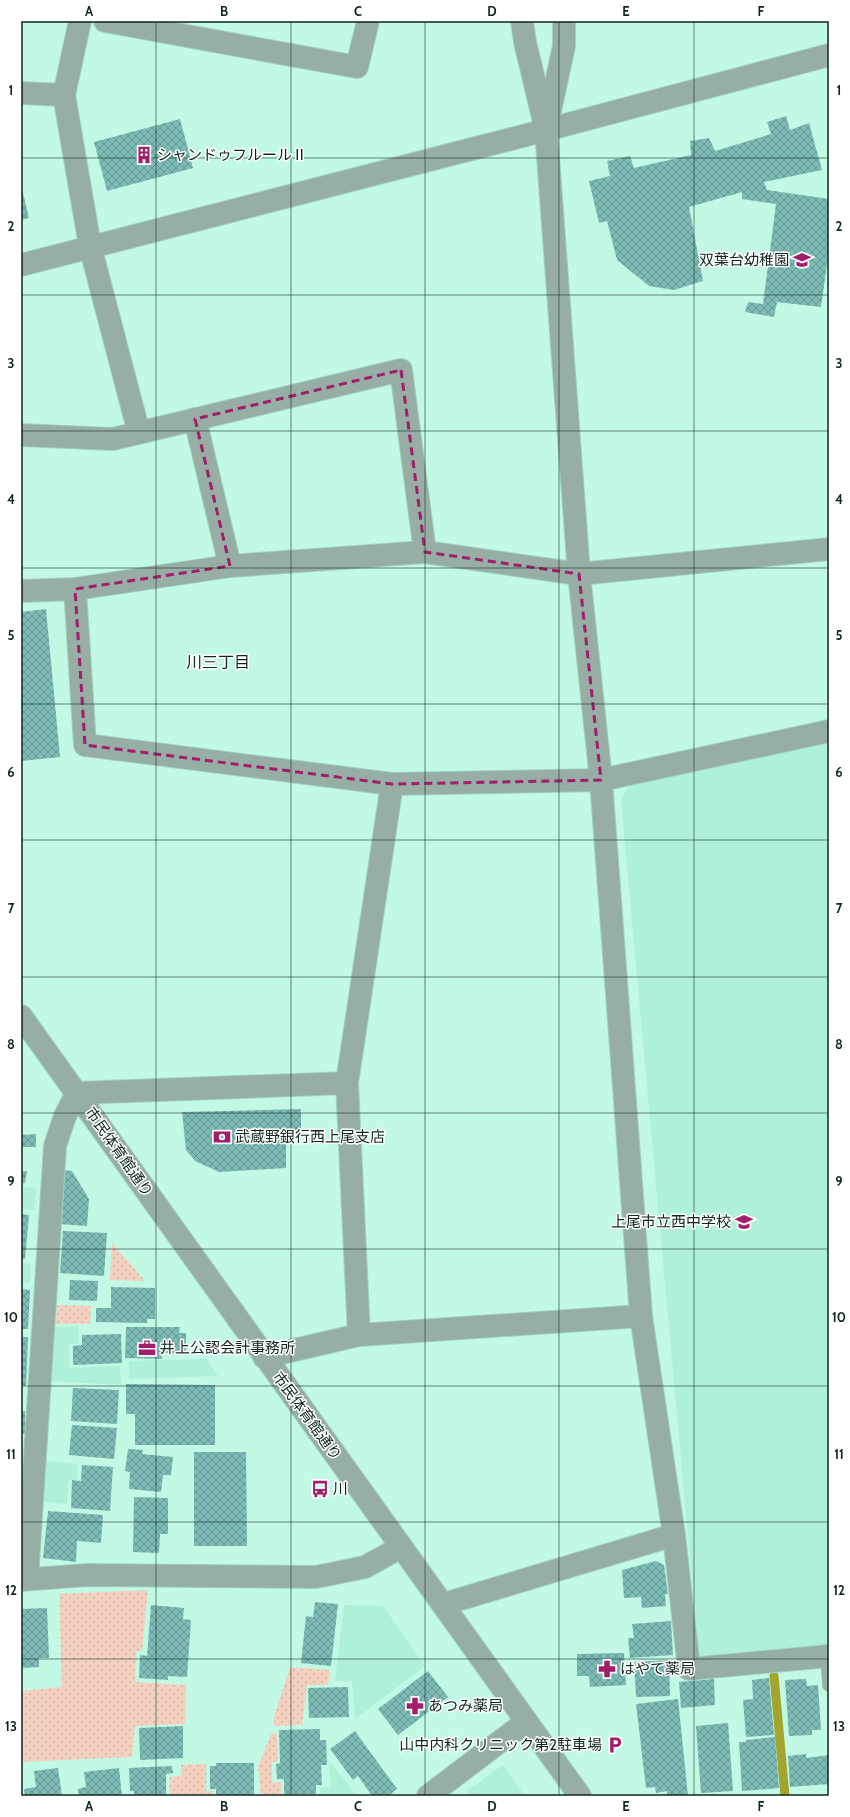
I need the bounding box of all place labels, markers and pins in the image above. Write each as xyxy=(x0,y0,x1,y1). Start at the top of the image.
building icon: シャンドゥフルールⅡ xyxy=(134,145,154,165)
place label: シャンドゥフルールⅡ xyxy=(157,146,307,164)
school or university icon: 双葉台幼稚園 xyxy=(792,250,812,270)
place label: 双葉台幼稚園 xyxy=(699,251,789,269)
bank icon: 武蔵野銀行西上尾支店 xyxy=(212,1127,232,1147)
place label: 武蔵野銀行西上尾支店 xyxy=(235,1128,385,1146)
school or university icon: 上尾市立西中学校 xyxy=(734,1212,754,1232)
place label: 上尾市立西中学校 xyxy=(611,1213,731,1231)
office icon: 井上公認会計事務所 xyxy=(137,1338,157,1358)
place label: 井上公認会計事務所 xyxy=(160,1339,295,1357)
bus stop icon: 川 xyxy=(310,1479,330,1499)
place label: 川 xyxy=(333,1480,348,1498)
pharmacy icon: はやて薬局 xyxy=(597,1659,617,1679)
place label: はやて薬局 xyxy=(620,1660,695,1678)
pharmacy icon: あつみ薬局 xyxy=(405,1696,425,1716)
place label: あつみ薬局 xyxy=(428,1697,503,1715)
parking icon: 山中内科クリニック第2駐車場 xyxy=(605,1735,625,1755)
place label: 山中内科クリニック第2駐車場 xyxy=(399,1736,602,1754)

